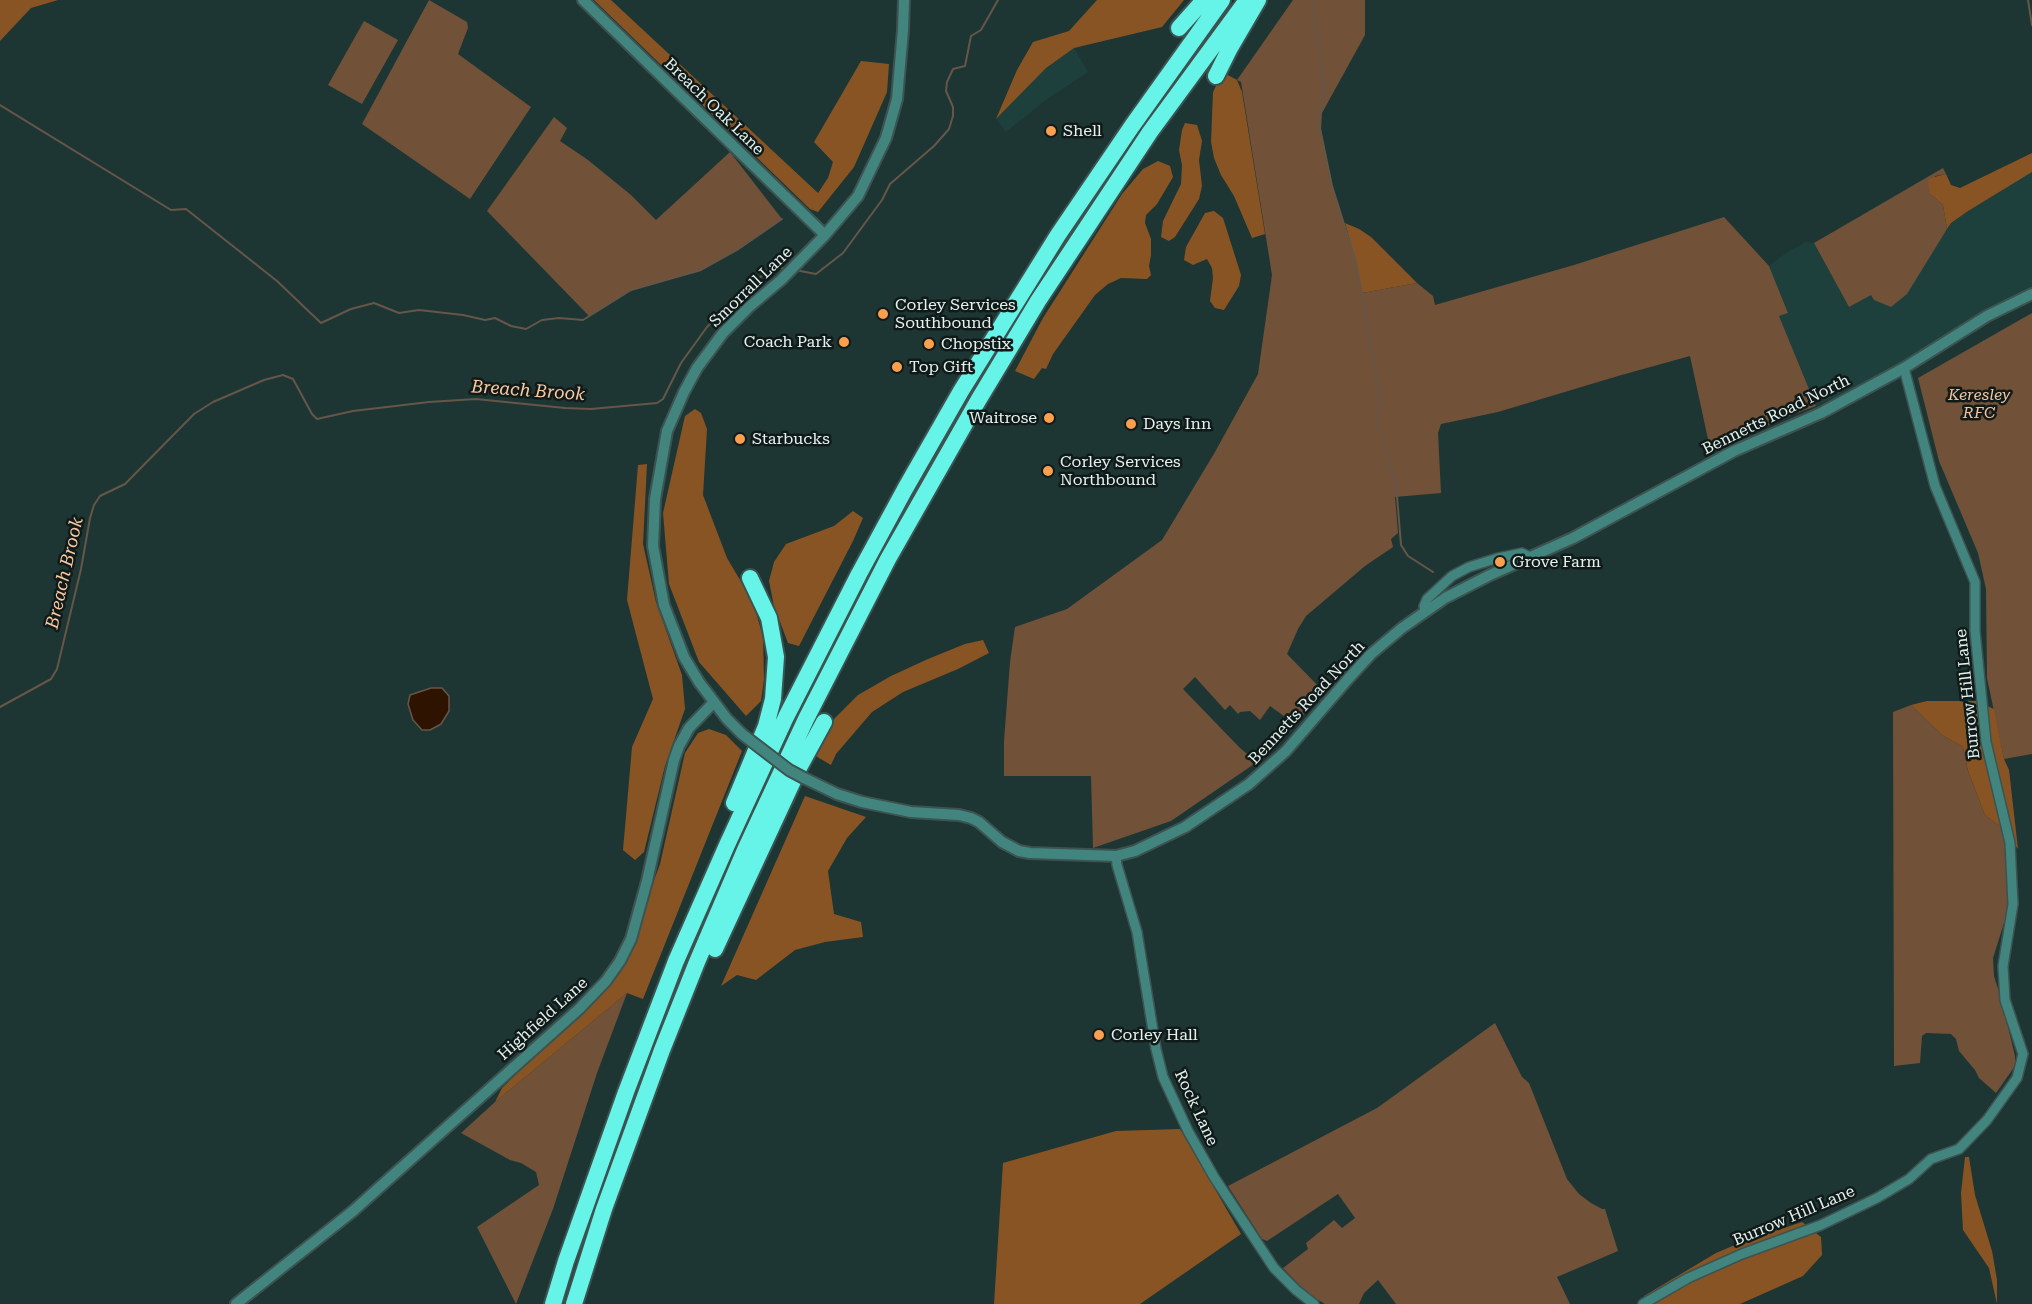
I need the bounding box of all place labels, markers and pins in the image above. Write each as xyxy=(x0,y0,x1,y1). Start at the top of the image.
place label: Shell xyxy=(1063,121,1102,141)
marker: Shell xyxy=(1044,124,1058,138)
place label: Corley Services Southbound xyxy=(895,295,1016,333)
marker: Corley Services Southbound xyxy=(876,307,890,321)
place label: Coach Park xyxy=(744,332,832,352)
place label: Chopstix xyxy=(941,334,1011,354)
marker: Coach Park xyxy=(837,335,851,349)
marker: Chopstix xyxy=(922,337,936,351)
place label: Top Gift xyxy=(909,357,973,377)
marker: Top Gift xyxy=(890,360,904,374)
place label: Waitrose xyxy=(969,408,1037,428)
marker: Waitrose xyxy=(1042,411,1056,425)
place label: Days Inn xyxy=(1143,414,1211,434)
marker: Days Inn xyxy=(1124,417,1138,431)
place label: Starbucks xyxy=(752,429,830,449)
marker: Starbucks xyxy=(733,432,747,446)
place label: Corley Services Northbound xyxy=(1060,452,1181,490)
marker: Corley Services Northbound xyxy=(1041,464,1055,478)
place label: Grove Farm xyxy=(1512,552,1601,572)
marker: Grove Farm xyxy=(1493,555,1507,569)
place label: Corley Hall xyxy=(1111,1025,1198,1045)
marker: Corley Hall xyxy=(1092,1028,1106,1042)

